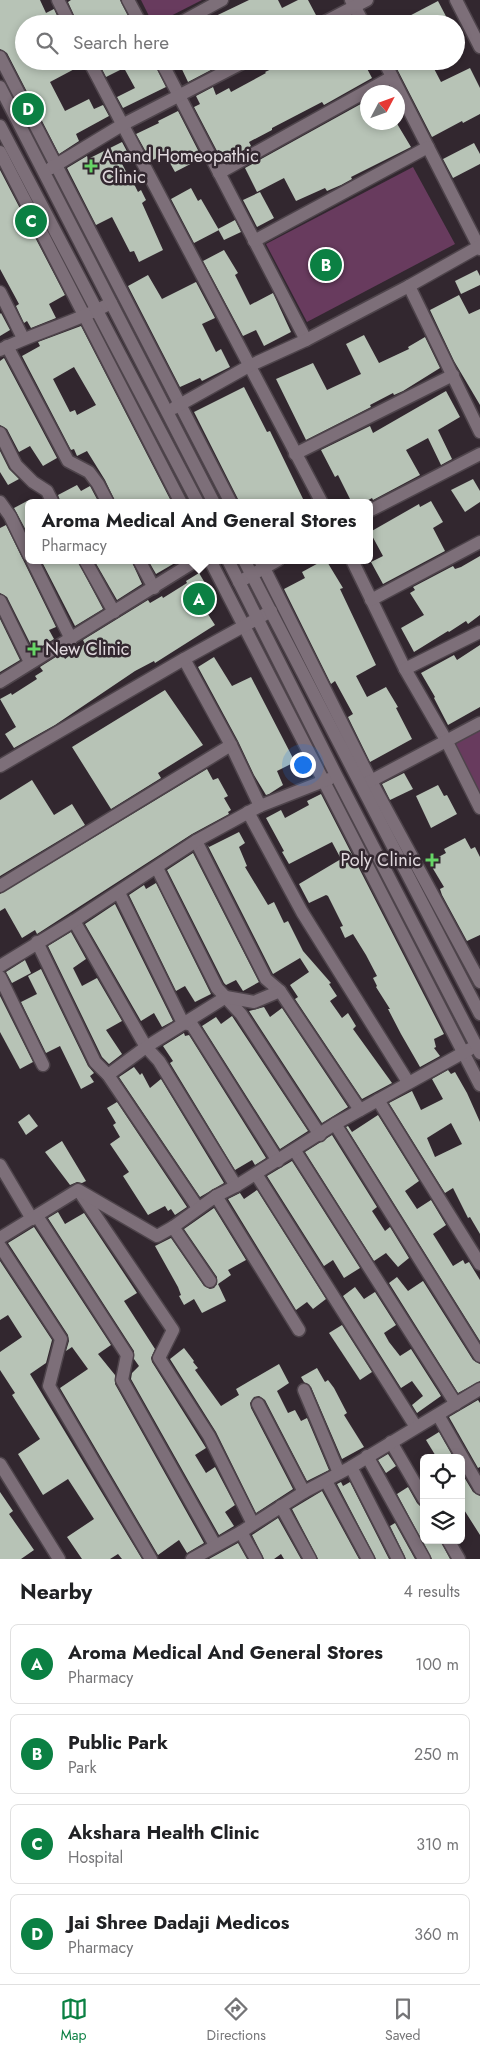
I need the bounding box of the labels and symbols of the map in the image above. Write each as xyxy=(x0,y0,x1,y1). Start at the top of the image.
north arrow xyxy=(360,85,405,130)
pin: D xyxy=(12,90,44,128)
place label: Anand Homeopathic Clinic xyxy=(102,143,259,190)
marker: Anand Homeopathic Clinic xyxy=(84,159,98,173)
pin: C xyxy=(15,202,47,240)
pin: B xyxy=(310,246,342,284)
pin: A xyxy=(183,580,215,618)
place label: New Clinic xyxy=(45,636,129,662)
marker: New Clinic xyxy=(27,642,41,656)
your location xyxy=(290,752,316,778)
place label: Poly Clinic xyxy=(341,847,421,873)
marker: Poly Clinic xyxy=(425,853,439,867)

